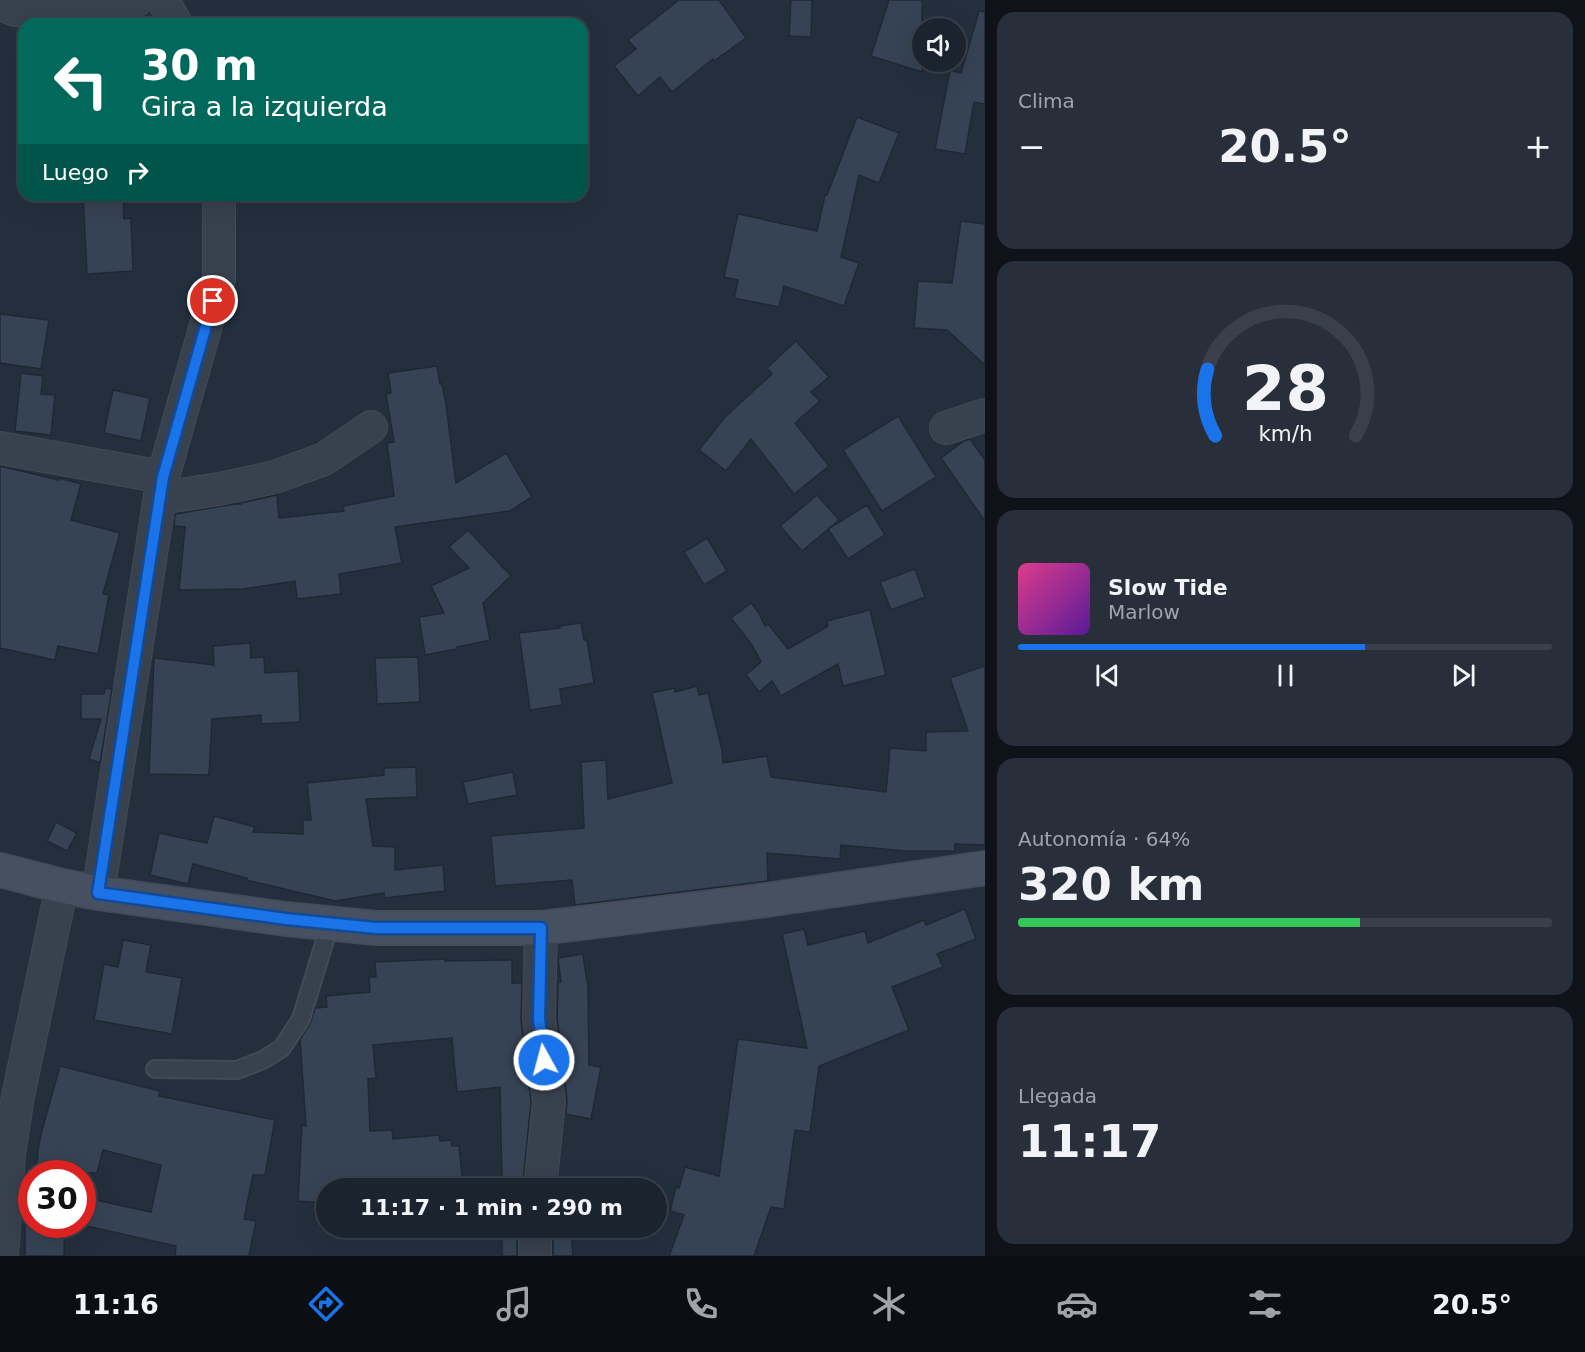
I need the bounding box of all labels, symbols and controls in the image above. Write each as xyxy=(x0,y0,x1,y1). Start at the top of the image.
map controls xyxy=(912,18,966,72)
button: sound xyxy=(912,18,966,72)
text: 30 m xyxy=(141,41,258,90)
icon: left xyxy=(42,42,120,120)
text: Clima xyxy=(1018,89,1075,113)
text: Gira a la izquierda xyxy=(141,91,388,122)
text: 20.5° xyxy=(1218,120,1352,173)
text: − xyxy=(1018,127,1046,166)
text: + xyxy=(1524,127,1552,166)
icon: right xyxy=(121,156,154,189)
text: Luego xyxy=(42,160,109,185)
pin xyxy=(187,275,238,326)
icon: arrive xyxy=(196,284,229,317)
text: 28 xyxy=(1242,352,1328,425)
text: km/h xyxy=(1258,422,1312,447)
text: Slow Tide xyxy=(1108,575,1228,600)
text: Marlow xyxy=(1108,600,1180,624)
icon: previous xyxy=(1091,659,1124,692)
icon: pause xyxy=(1269,659,1302,692)
icon: next xyxy=(1447,659,1480,692)
text: Autonomía · 64% xyxy=(1018,827,1190,851)
text: 320 km xyxy=(1018,858,1204,911)
position arrow xyxy=(512,1028,576,1092)
text: Llegada xyxy=(1018,1084,1097,1108)
text: 11:17 xyxy=(1018,1115,1161,1168)
speed limit sign: 30 xyxy=(18,1160,96,1238)
text: 11:17 · 1 min · 290 m xyxy=(360,1195,623,1220)
icon: directions xyxy=(305,1283,347,1325)
icon: music xyxy=(493,1283,535,1325)
icon: phone xyxy=(680,1283,722,1325)
icon: climate xyxy=(868,1283,910,1325)
icon: car xyxy=(1056,1283,1098,1325)
icon: filters xyxy=(1244,1283,1286,1325)
text: 11:16 xyxy=(73,1289,159,1320)
text: 20.5° xyxy=(1432,1289,1512,1320)

